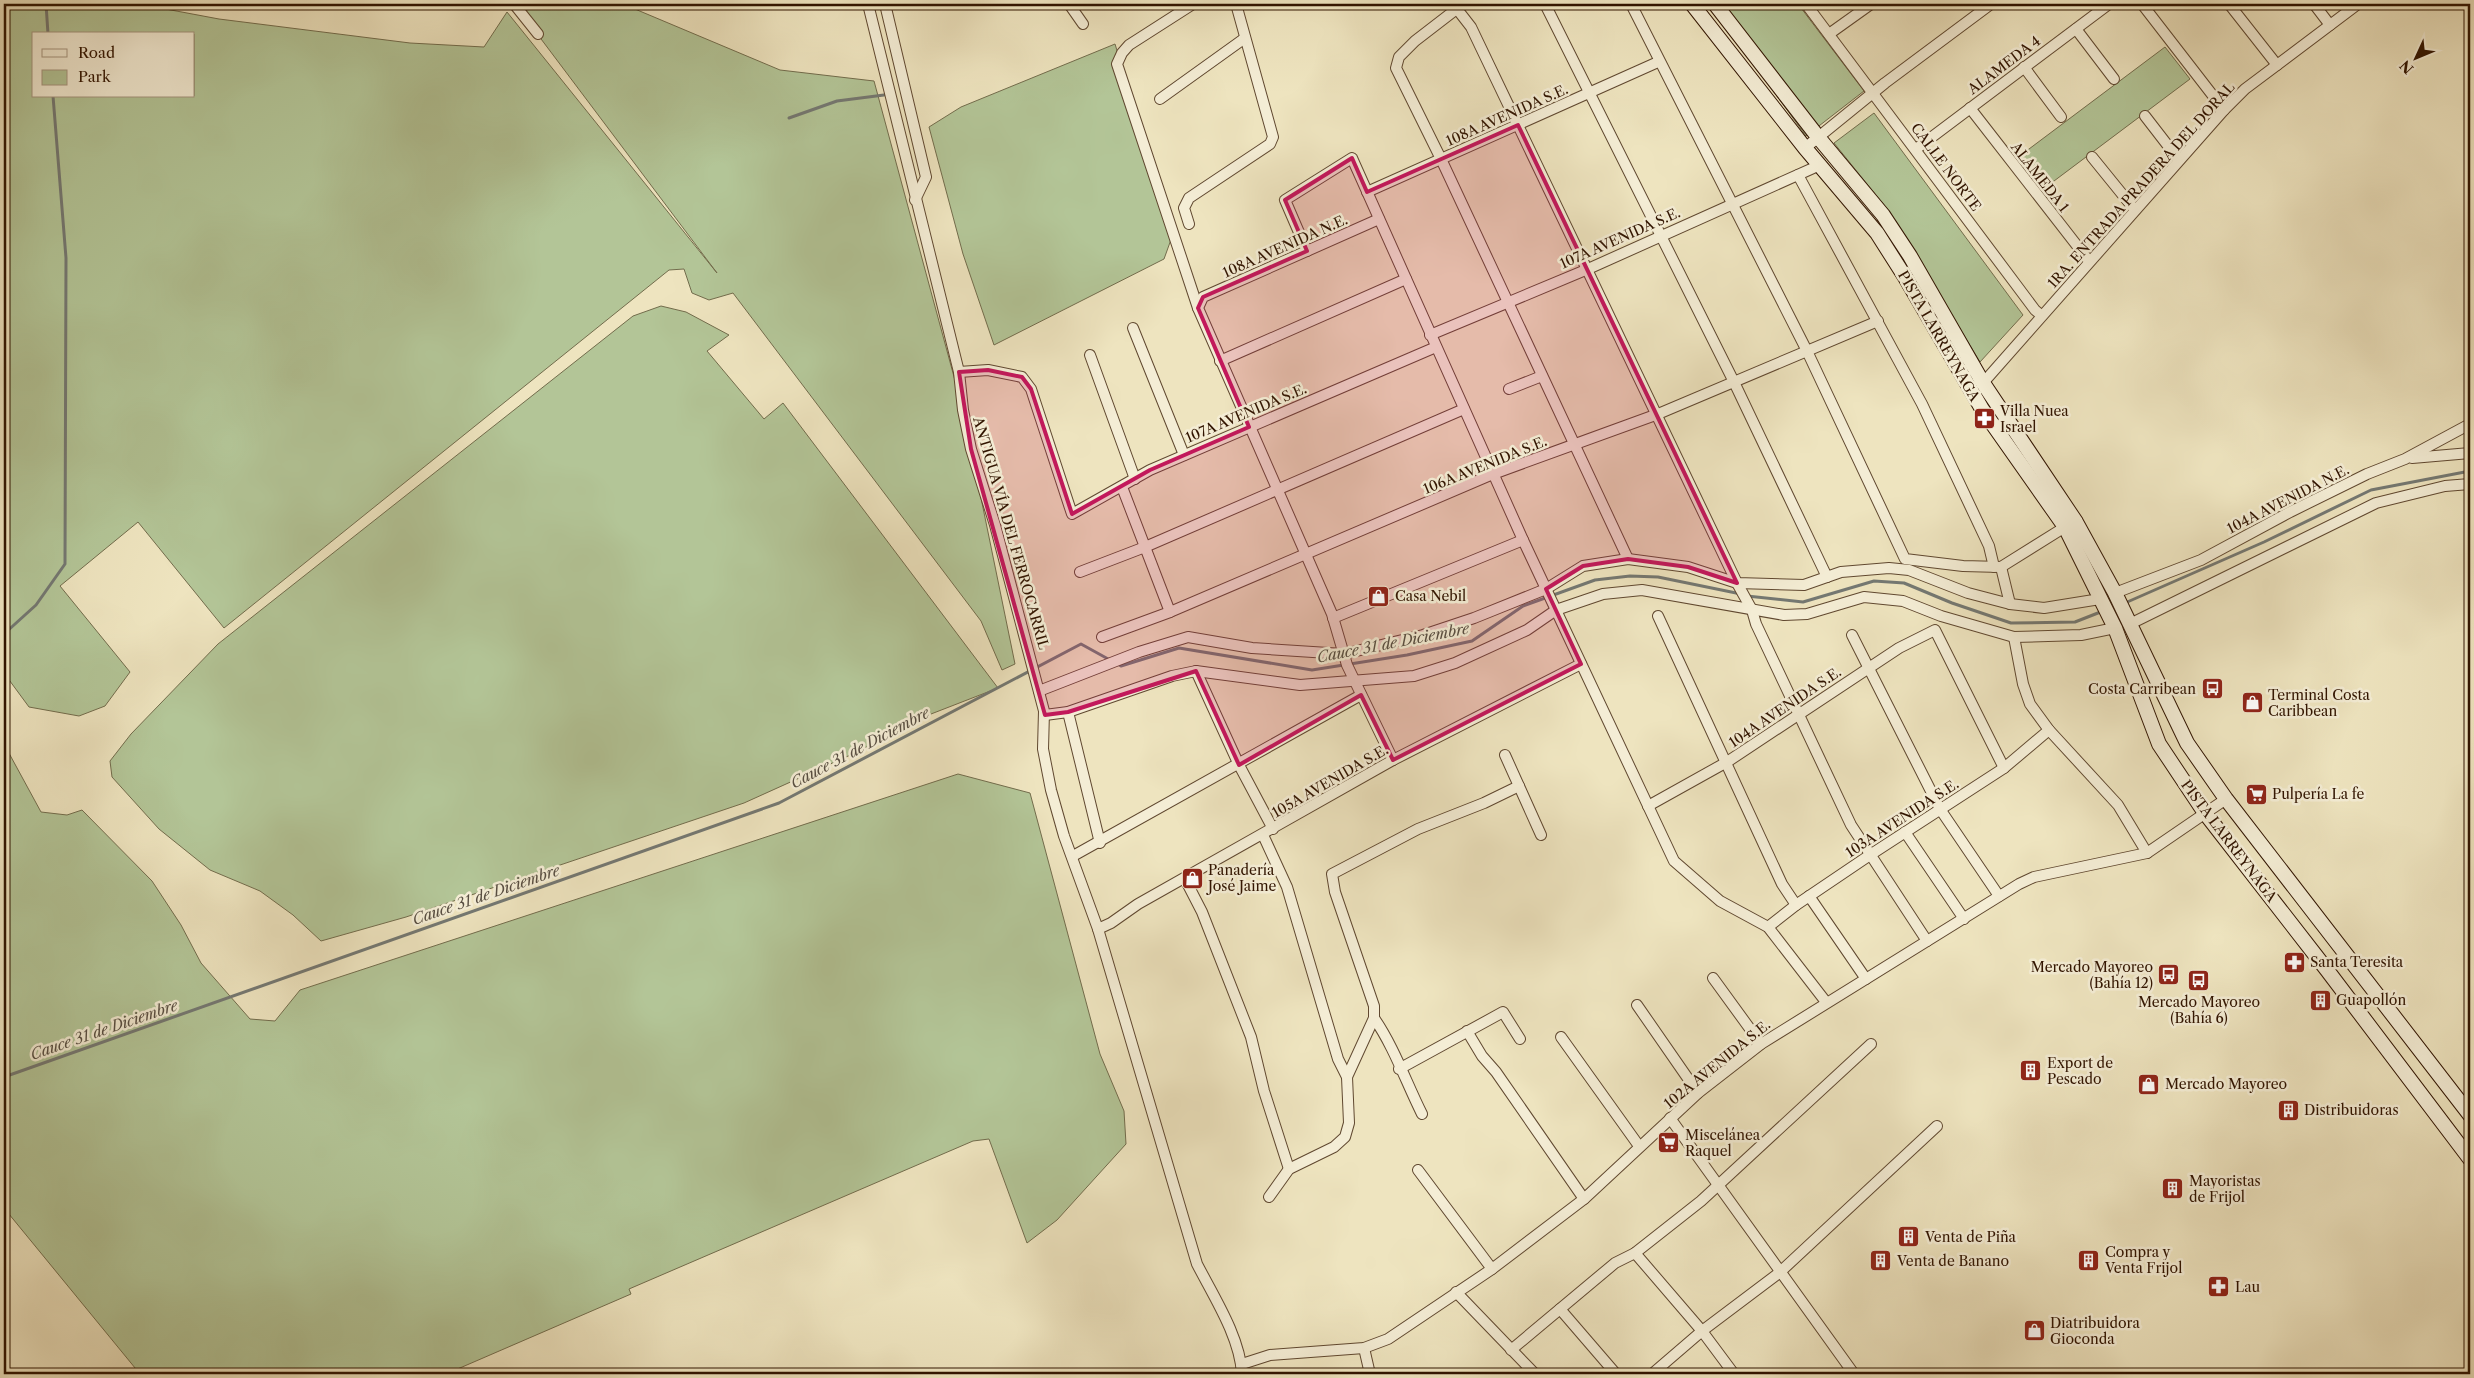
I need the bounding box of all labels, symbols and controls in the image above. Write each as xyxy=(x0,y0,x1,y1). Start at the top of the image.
legend xyxy=(32,32,195,98)
street label: ALAMEDA 4 xyxy=(1963,32,2044,99)
north arrow xyxy=(2392,32,2442,82)
text: Road xyxy=(78,43,115,62)
text: N xyxy=(2396,56,2417,78)
text: Park xyxy=(78,67,112,86)
street label: 1RA. ENTRADA PRADERA DEL DORAL xyxy=(2044,78,2238,292)
street label: 108A AVENIDA S.E. xyxy=(1443,80,1571,150)
street label: CALLE NORTE xyxy=(1907,119,1985,215)
street label: ALAMEDA 1 xyxy=(2006,138,2073,216)
street label: 107A AVENIDA S.E. xyxy=(1557,203,1683,273)
street label: 108A AVENIDA N.E. xyxy=(1220,210,1350,282)
street label: PISTA LARREYNAGA xyxy=(1894,267,1984,405)
street label: 107A AVENIDA S.E. xyxy=(1183,379,1309,447)
place label: Villa Nuea Israel xyxy=(1999,402,2069,436)
pharmacy icon: Villa Nuea Israel xyxy=(1972,407,1996,431)
street label: ANTIGUA VÍA DEL FERROCARRIL xyxy=(969,413,1054,651)
street label: 106A AVENIDA S.E. xyxy=(1421,432,1549,498)
street label: 104A AVENIDA N.E. xyxy=(2224,460,2352,538)
shop icon: Casa Nebil xyxy=(1367,584,1391,608)
place label: Casa Nebil xyxy=(1395,587,1466,605)
water label: Cauce 31 de Diciembre xyxy=(1315,618,1471,667)
street label: 104A AVENIDA S.E. xyxy=(1725,663,1845,751)
bus stop icon: Costa Carribean xyxy=(2200,677,2224,701)
place label: Costa Carribean xyxy=(2088,680,2196,698)
place label: Terminal Costa Caribbean xyxy=(2268,686,2371,720)
shop icon: Terminal Costa Caribbean xyxy=(2240,691,2264,715)
water label: Cauce 31 de Diciembre xyxy=(787,702,933,792)
street label: 105A AVENIDA S.E. xyxy=(1269,740,1391,822)
street label: 103A AVENIDA S.E. xyxy=(1842,775,1962,861)
street label: PISTA LARREYNAGA xyxy=(2177,776,2281,906)
supermarket icon: Pulpería La fe xyxy=(2244,782,2268,806)
place label: Pulpería La fe xyxy=(2272,785,2365,803)
water label: Cauce 31 de Diciembre xyxy=(410,860,563,929)
place label: Panadería José Jaime xyxy=(1206,861,1276,895)
shop icon: Panadería José Jaime xyxy=(1180,866,1204,890)
pharmacy icon: Santa Teresita xyxy=(2282,950,2306,974)
place label: Santa Teresita xyxy=(2310,953,2404,971)
place label: Mercado Mayoreo (Bahía 12) xyxy=(2031,958,2153,992)
bus stop icon: Mercado Mayoreo (Bahía 12) xyxy=(2157,963,2181,987)
bus stop icon: Mercado Mayoreo (Bahía 6) xyxy=(2187,968,2211,992)
building icon: Guapollón xyxy=(2308,988,2332,1012)
place label: Guapollón xyxy=(2336,991,2406,1009)
place label: Mercado Mayoreo (Bahía 6) xyxy=(2138,993,2260,1027)
water label: Cauce 31 de Diciembre xyxy=(28,995,181,1064)
street label: 102A AVENIDA S.E. xyxy=(1660,1016,1774,1112)
place label: Export de Pescado xyxy=(2047,1054,2113,1088)
building icon: Export de Pescado xyxy=(2019,1059,2043,1083)
shop icon: Mercado Mayoreo xyxy=(2137,1072,2161,1096)
place label: Mercado Mayoreo xyxy=(2165,1075,2287,1093)
building icon: Distribuidoras xyxy=(2276,1098,2300,1122)
place label: Distribuidoras xyxy=(2304,1101,2399,1119)
place label: Miscelánea Raquel xyxy=(1685,1126,1761,1160)
supermarket icon: Miscelánea Raquel xyxy=(1657,1131,1681,1155)
place label: Mayoristas de Frijol xyxy=(2189,1172,2261,1206)
building icon: Mayoristas de Frijol xyxy=(2161,1177,2185,1201)
building icon: Venta de Piña xyxy=(1897,1225,1921,1249)
place label: Venta de Piña xyxy=(1924,1228,2017,1246)
place label: Compra y Venta Frijol xyxy=(2104,1243,2182,1277)
building icon: Compra y Venta Frijol xyxy=(2077,1248,2101,1272)
building icon: Venta de Banano xyxy=(1869,1249,1893,1273)
place label: Venta de Banano xyxy=(1896,1252,2009,1270)
pharmacy icon: Lau xyxy=(2207,1275,2231,1299)
place label: Lau xyxy=(2235,1278,2261,1296)
place label: Diatribuidora Gioconda xyxy=(2050,1314,2140,1348)
shop icon: Diatribuidora Gioconda xyxy=(2022,1319,2046,1343)

